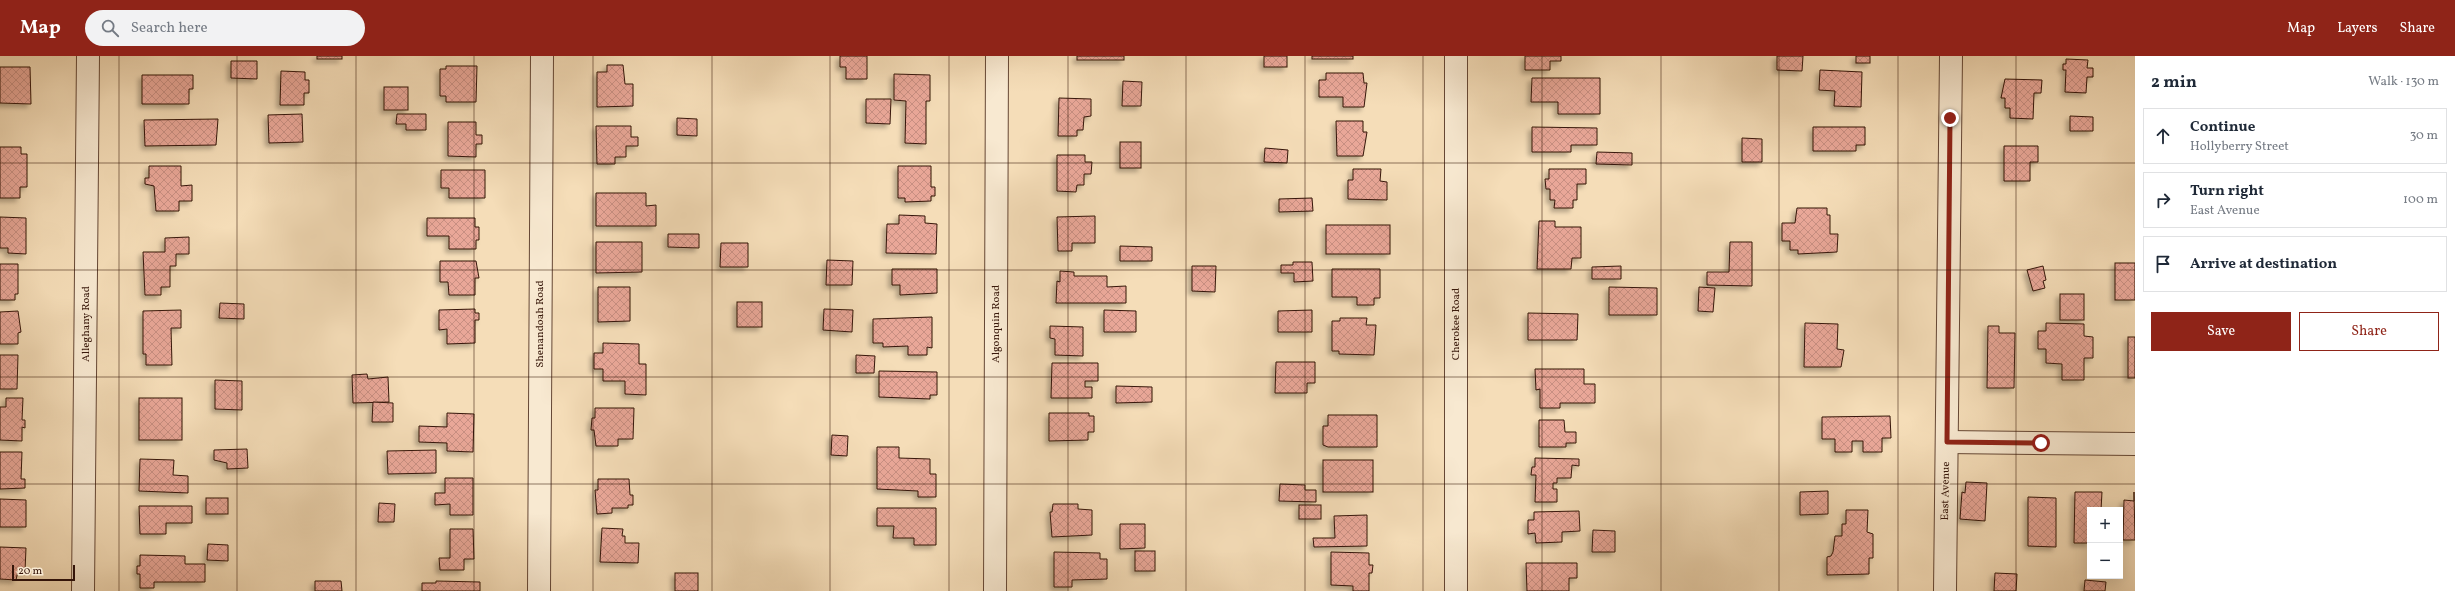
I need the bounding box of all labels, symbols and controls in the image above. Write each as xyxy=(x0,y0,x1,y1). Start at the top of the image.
search box xyxy=(85,10,365,46)
text: Map xyxy=(20,15,61,41)
icon: search xyxy=(99,17,121,39)
text: Search here xyxy=(131,18,208,39)
text: Map xyxy=(2287,19,2315,38)
text: Layers xyxy=(2337,19,2377,38)
text: Share xyxy=(2399,19,2435,38)
text: 2 min xyxy=(2151,71,2197,94)
text: Walk · 130 m xyxy=(2368,73,2439,91)
route end xyxy=(1941,109,1959,127)
text: Continue xyxy=(2190,117,2255,138)
icon: ahead xyxy=(2152,125,2174,147)
text: 30 m xyxy=(2410,127,2438,145)
text: Hollyberry Street xyxy=(2190,138,2289,156)
text: Turn right xyxy=(2190,181,2264,202)
icon: right xyxy=(2152,189,2174,211)
text: 100 m xyxy=(2403,191,2438,209)
text: East Avenue xyxy=(2190,202,2260,220)
icon: arrive xyxy=(2152,253,2174,275)
text: Arrive at destination xyxy=(2190,254,2337,275)
street label: Shenandoah Road xyxy=(533,280,548,368)
street label: Algonquin Road xyxy=(989,285,1004,363)
street label: Alleghany Road xyxy=(79,286,94,362)
street label: Cherokee Road xyxy=(1449,288,1464,360)
button: Save xyxy=(2151,312,2291,351)
button: Share xyxy=(2299,312,2439,351)
route start xyxy=(2032,434,2050,452)
street label: East Avenue xyxy=(1938,461,1954,521)
map controls xyxy=(2087,507,2123,579)
button: + xyxy=(2087,507,2123,543)
button: − xyxy=(2087,543,2123,579)
scale bar xyxy=(12,563,75,582)
text: 20 m xyxy=(18,564,42,579)

